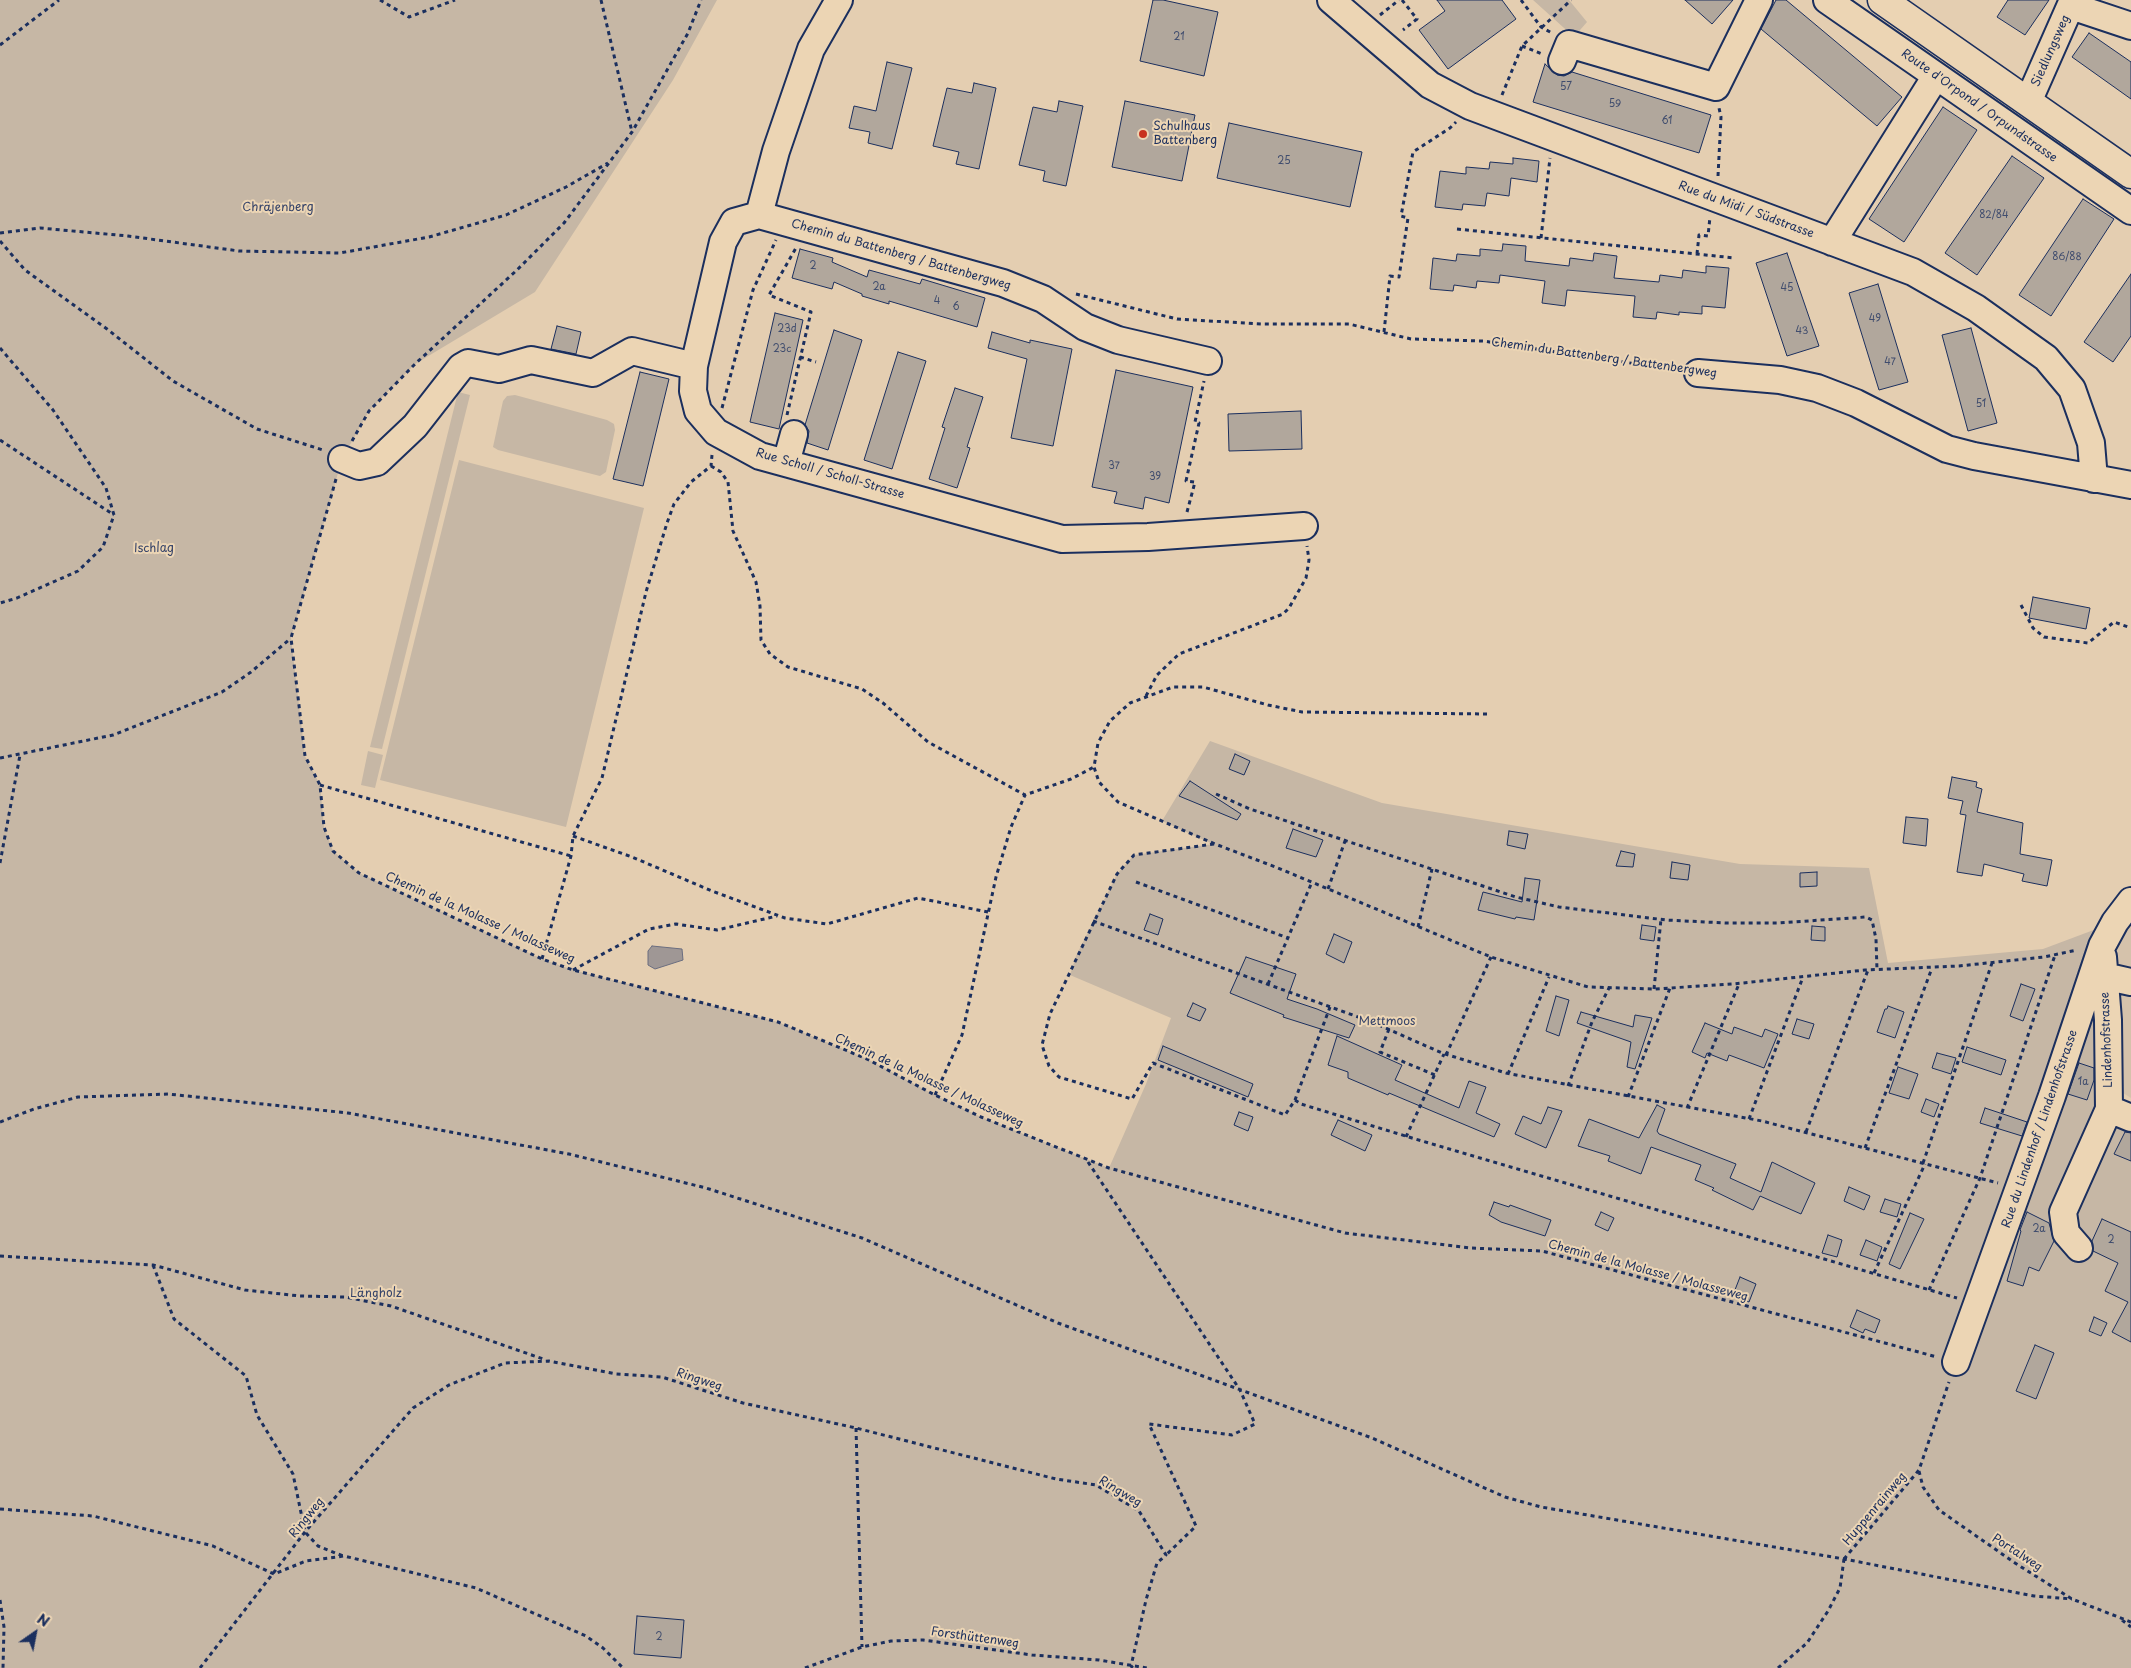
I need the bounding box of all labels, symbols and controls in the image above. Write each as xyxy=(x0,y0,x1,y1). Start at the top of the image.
street label: Siedlungsweg xyxy=(2029,13,2073,89)
house number: 21 xyxy=(1173,31,1185,43)
street label: Route d'Orpond / Orpundstrasse xyxy=(1898,46,2060,166)
house number: 57 xyxy=(1560,81,1572,93)
house number: 59 xyxy=(1609,98,1621,110)
house number: 61 xyxy=(1661,115,1673,127)
place label: Schulhaus Battenberg xyxy=(1153,120,1217,148)
marker: Schulhaus Battenberg xyxy=(1137,128,1149,140)
house number: 25 xyxy=(1277,155,1291,167)
street label: Rue du Midi / Südstrasse xyxy=(1676,179,1816,241)
park label: Chräjenberg xyxy=(242,201,314,215)
house number: 82/84 xyxy=(1979,209,2009,221)
street label: Chemin du Battenberg / Battenbergweg xyxy=(789,217,1013,293)
house number: 86/88 xyxy=(2052,251,2082,263)
house number: 2 xyxy=(809,260,817,272)
house number: 2a xyxy=(872,281,886,293)
house number: 45 xyxy=(1781,282,1793,294)
house number: 4 xyxy=(934,295,940,307)
house number: 6 xyxy=(952,301,960,313)
house number: 49 xyxy=(1869,313,1881,325)
house number: 23d xyxy=(777,323,797,335)
house number: 43 xyxy=(1796,325,1808,337)
street label: Chemin du Battenberg / Battenbergweg xyxy=(1490,335,1718,381)
house number: 23c xyxy=(773,343,791,355)
house number: 47 xyxy=(1884,356,1896,368)
house number: 51 xyxy=(1976,398,1986,410)
street label: Rue Scholl / Scholl-Strasse xyxy=(754,446,906,502)
house number: 37 xyxy=(1108,460,1120,472)
house number: 39 xyxy=(1149,471,1161,483)
park label: Ischlag xyxy=(134,542,174,556)
street label: Chemin de la Molasse / Molasseweg xyxy=(383,869,577,967)
street label: Lindenhofstrasse xyxy=(2098,992,2116,1088)
park label: Mettmoos xyxy=(1359,1015,1415,1029)
street label: Rue du Lindenhof / Lindenhofstrasse xyxy=(1999,1028,2081,1230)
street label: Chemin de la Molasse / Molasseweg xyxy=(832,1031,1026,1131)
house number: 1a xyxy=(2078,1076,2088,1088)
house number: 2a xyxy=(2032,1223,2046,1235)
house number: 2 xyxy=(2107,1234,2115,1246)
street label: Chemin de la Molasse / Molasseweg xyxy=(1546,1237,1750,1305)
park label: Längholz xyxy=(350,1287,402,1301)
street label: Ringweg xyxy=(674,1366,724,1394)
street label: Huppenrainweg xyxy=(1840,1470,1910,1548)
street label: Ringweg xyxy=(1096,1474,1144,1510)
street label: Ringweg xyxy=(286,1495,328,1541)
street label: Portalweg xyxy=(1989,1531,2045,1575)
north arrow xyxy=(10,1608,60,1658)
text: N xyxy=(33,1608,54,1632)
street label: Forsthüttenweg xyxy=(930,1625,1020,1651)
house number: 2 xyxy=(655,1631,663,1643)

